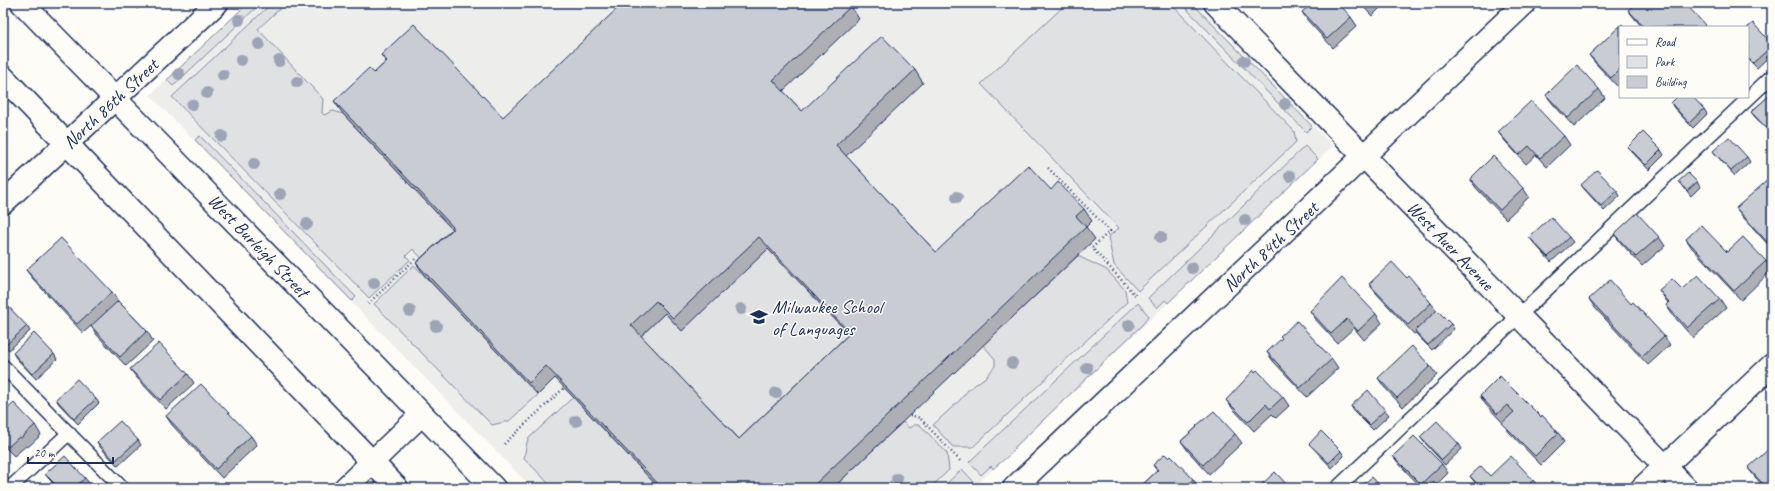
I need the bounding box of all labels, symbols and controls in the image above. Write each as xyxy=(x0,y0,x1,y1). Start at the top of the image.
legend xyxy=(1619,26,1749,98)
text: Road xyxy=(1655,34,1677,50)
street label: North 86th Street xyxy=(58,52,165,154)
text: Park xyxy=(1655,54,1676,70)
text: Building xyxy=(1655,74,1687,90)
street label: West Burleigh Street xyxy=(203,189,316,305)
street label: North 84th Street xyxy=(1218,195,1325,297)
street label: West Auer Avenue xyxy=(1402,196,1500,297)
place label: Milwaukee School of Languages xyxy=(772,295,886,341)
school or university icon: Milwaukee School of Languages xyxy=(749,307,769,327)
scale bar xyxy=(28,439,113,465)
text: 20 m xyxy=(34,445,56,461)

